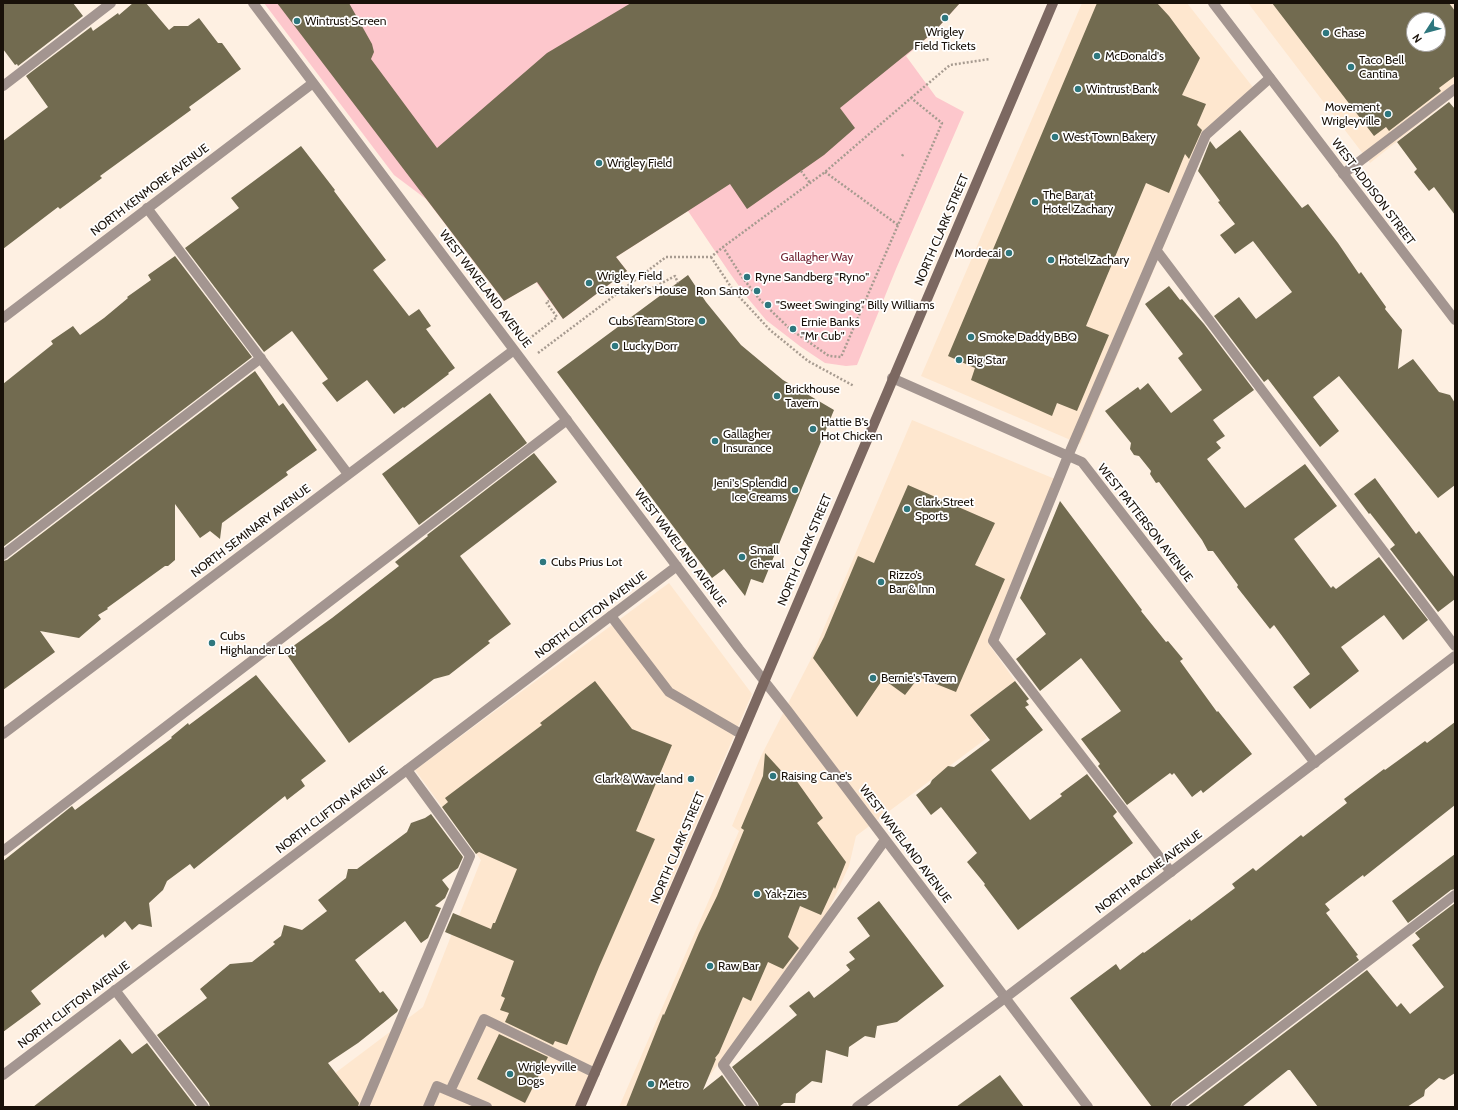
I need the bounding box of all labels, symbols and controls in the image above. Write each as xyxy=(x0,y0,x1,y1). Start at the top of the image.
north arrow xyxy=(1406,12,1446,52)
marker: Wrigley Field Tickets xyxy=(940,13,950,23)
place label: Wintrust Screen xyxy=(305,14,386,28)
marker: Wintrust Screen xyxy=(292,16,302,26)
place label: Wrigley Field Tickets xyxy=(914,25,976,53)
place label: Chase xyxy=(1334,26,1365,40)
marker: Chase xyxy=(1321,28,1331,38)
text: N xyxy=(1409,31,1425,46)
place label: McDonald's xyxy=(1105,49,1164,63)
marker: McDonald's xyxy=(1092,51,1102,61)
place label: Taco Bell Cantina xyxy=(1359,53,1404,81)
marker: Taco Bell Cantina xyxy=(1346,62,1356,72)
place label: Wintrust Bank xyxy=(1086,82,1157,96)
marker: Wintrust Bank xyxy=(1073,84,1083,94)
place label: Movement Wrigleyville xyxy=(1322,100,1380,128)
marker: Movement Wrigleyville xyxy=(1383,109,1393,119)
place label: West Town Bakery xyxy=(1063,130,1156,144)
marker: West Town Bakery xyxy=(1050,132,1060,142)
street label: WEST ADDISON STREET xyxy=(1328,136,1418,248)
street label: NORTH KENMORE AVENUE xyxy=(88,141,212,239)
place label: Wrigley Field xyxy=(607,156,672,170)
marker: Wrigley Field xyxy=(594,158,604,168)
street label: NORTH CLARK STREET xyxy=(912,172,972,288)
place label: The Bar at Hotel Zachary xyxy=(1043,188,1113,216)
marker: The Bar at Hotel Zachary xyxy=(1030,197,1040,207)
street label: WEST WAVELAND AVENUE xyxy=(436,227,534,351)
place label: Mordecai xyxy=(955,246,1001,260)
marker: Mordecai xyxy=(1004,248,1014,258)
park label: Gallagher Way xyxy=(781,250,853,264)
place label: Hotel Zachary xyxy=(1059,253,1129,267)
marker: Hotel Zachary xyxy=(1046,255,1056,265)
place label: Wrigley Field Caretaker's House xyxy=(597,269,687,297)
place label: Ryne Sandberg "Ryno" xyxy=(755,270,869,284)
marker: Ryne Sandberg "Ryno" xyxy=(742,272,752,282)
marker: Wrigley Field Caretaker's House xyxy=(584,278,594,288)
place label: Ron Santo xyxy=(696,284,749,298)
marker: Ron Santo xyxy=(752,286,762,296)
place label: "Sweet Swinging" Billy Williams xyxy=(776,298,934,312)
marker: "Sweet Swinging" Billy Williams xyxy=(763,300,773,310)
place label: Cubs Team Store xyxy=(608,314,694,328)
place label: Ernie Banks "Mr Cub" xyxy=(801,315,859,343)
marker: Cubs Team Store xyxy=(697,316,707,326)
marker: Ernie Banks "Mr Cub" xyxy=(788,324,798,334)
place label: Smoke Daddy BBQ xyxy=(979,330,1077,344)
marker: Smoke Daddy BBQ xyxy=(966,332,976,342)
place label: Lucky Dorr xyxy=(623,339,678,353)
marker: Lucky Dorr xyxy=(610,341,620,351)
place label: Big Star xyxy=(967,353,1006,367)
marker: Big Star xyxy=(954,355,964,365)
place label: Brickhouse Tavern xyxy=(785,382,840,410)
marker: Brickhouse Tavern xyxy=(772,391,782,401)
place label: Hattie B's Hot Chicken xyxy=(821,415,882,443)
marker: Hattie B's Hot Chicken xyxy=(808,424,818,434)
place label: Gallagher Insurance xyxy=(723,427,772,455)
marker: Gallagher Insurance xyxy=(710,436,720,446)
street label: WEST PATTERSON AVENUE xyxy=(1094,461,1196,585)
place label: Jeni's Splendid Ice Creams xyxy=(714,476,787,504)
street label: NORTH SEMINARY AVENUE xyxy=(188,481,314,581)
marker: Jeni's Splendid Ice Creams xyxy=(790,485,800,495)
street label: WEST WAVELAND AVENUE xyxy=(631,486,729,610)
street label: NORTH CLARK STREET xyxy=(775,492,835,608)
place label: Clark Street Sports xyxy=(915,495,974,523)
marker: Clark Street Sports xyxy=(902,504,912,514)
place label: Small Cheval xyxy=(750,543,784,571)
marker: Small Cheval xyxy=(737,552,747,562)
place label: Cubs Prius Lot xyxy=(551,555,622,569)
marker: Cubs Prius Lot xyxy=(538,557,548,567)
street label: NORTH CLIFTON AVENUE xyxy=(532,568,650,662)
place label: Rizzo’s Bar & Inn xyxy=(889,568,935,596)
marker: Rizzo’s Bar & Inn xyxy=(876,577,886,587)
place label: Cubs Highlander Lot xyxy=(220,629,294,657)
marker: Cubs Highlander Lot xyxy=(207,638,217,648)
place label: Bernie's Tavern xyxy=(881,671,957,685)
marker: Bernie's Tavern xyxy=(868,673,878,683)
street label: NORTH CLIFTON AVENUE xyxy=(273,763,391,857)
place label: Raising Cane's xyxy=(781,769,852,783)
marker: Raising Cane's xyxy=(768,771,778,781)
place label: Clark & Waveland xyxy=(595,772,683,786)
marker: Clark & Waveland xyxy=(686,774,696,784)
street label: WEST WAVELAND AVENUE xyxy=(856,782,954,906)
street label: NORTH CLARK STREET xyxy=(648,790,708,906)
street label: NORTH RACINE AVENUE xyxy=(1093,827,1205,917)
place label: Yak-Zies xyxy=(765,887,807,901)
marker: Yak-Zies xyxy=(752,889,762,899)
street label: NORTH CLIFTON AVENUE xyxy=(15,958,133,1052)
place label: Raw Bar xyxy=(718,959,759,973)
marker: Raw Bar xyxy=(705,961,715,971)
place label: Wrigleyville Dogs xyxy=(518,1060,576,1088)
marker: Wrigleyville Dogs xyxy=(505,1069,515,1079)
place label: Metro xyxy=(659,1077,689,1091)
marker: Metro xyxy=(646,1079,656,1089)

